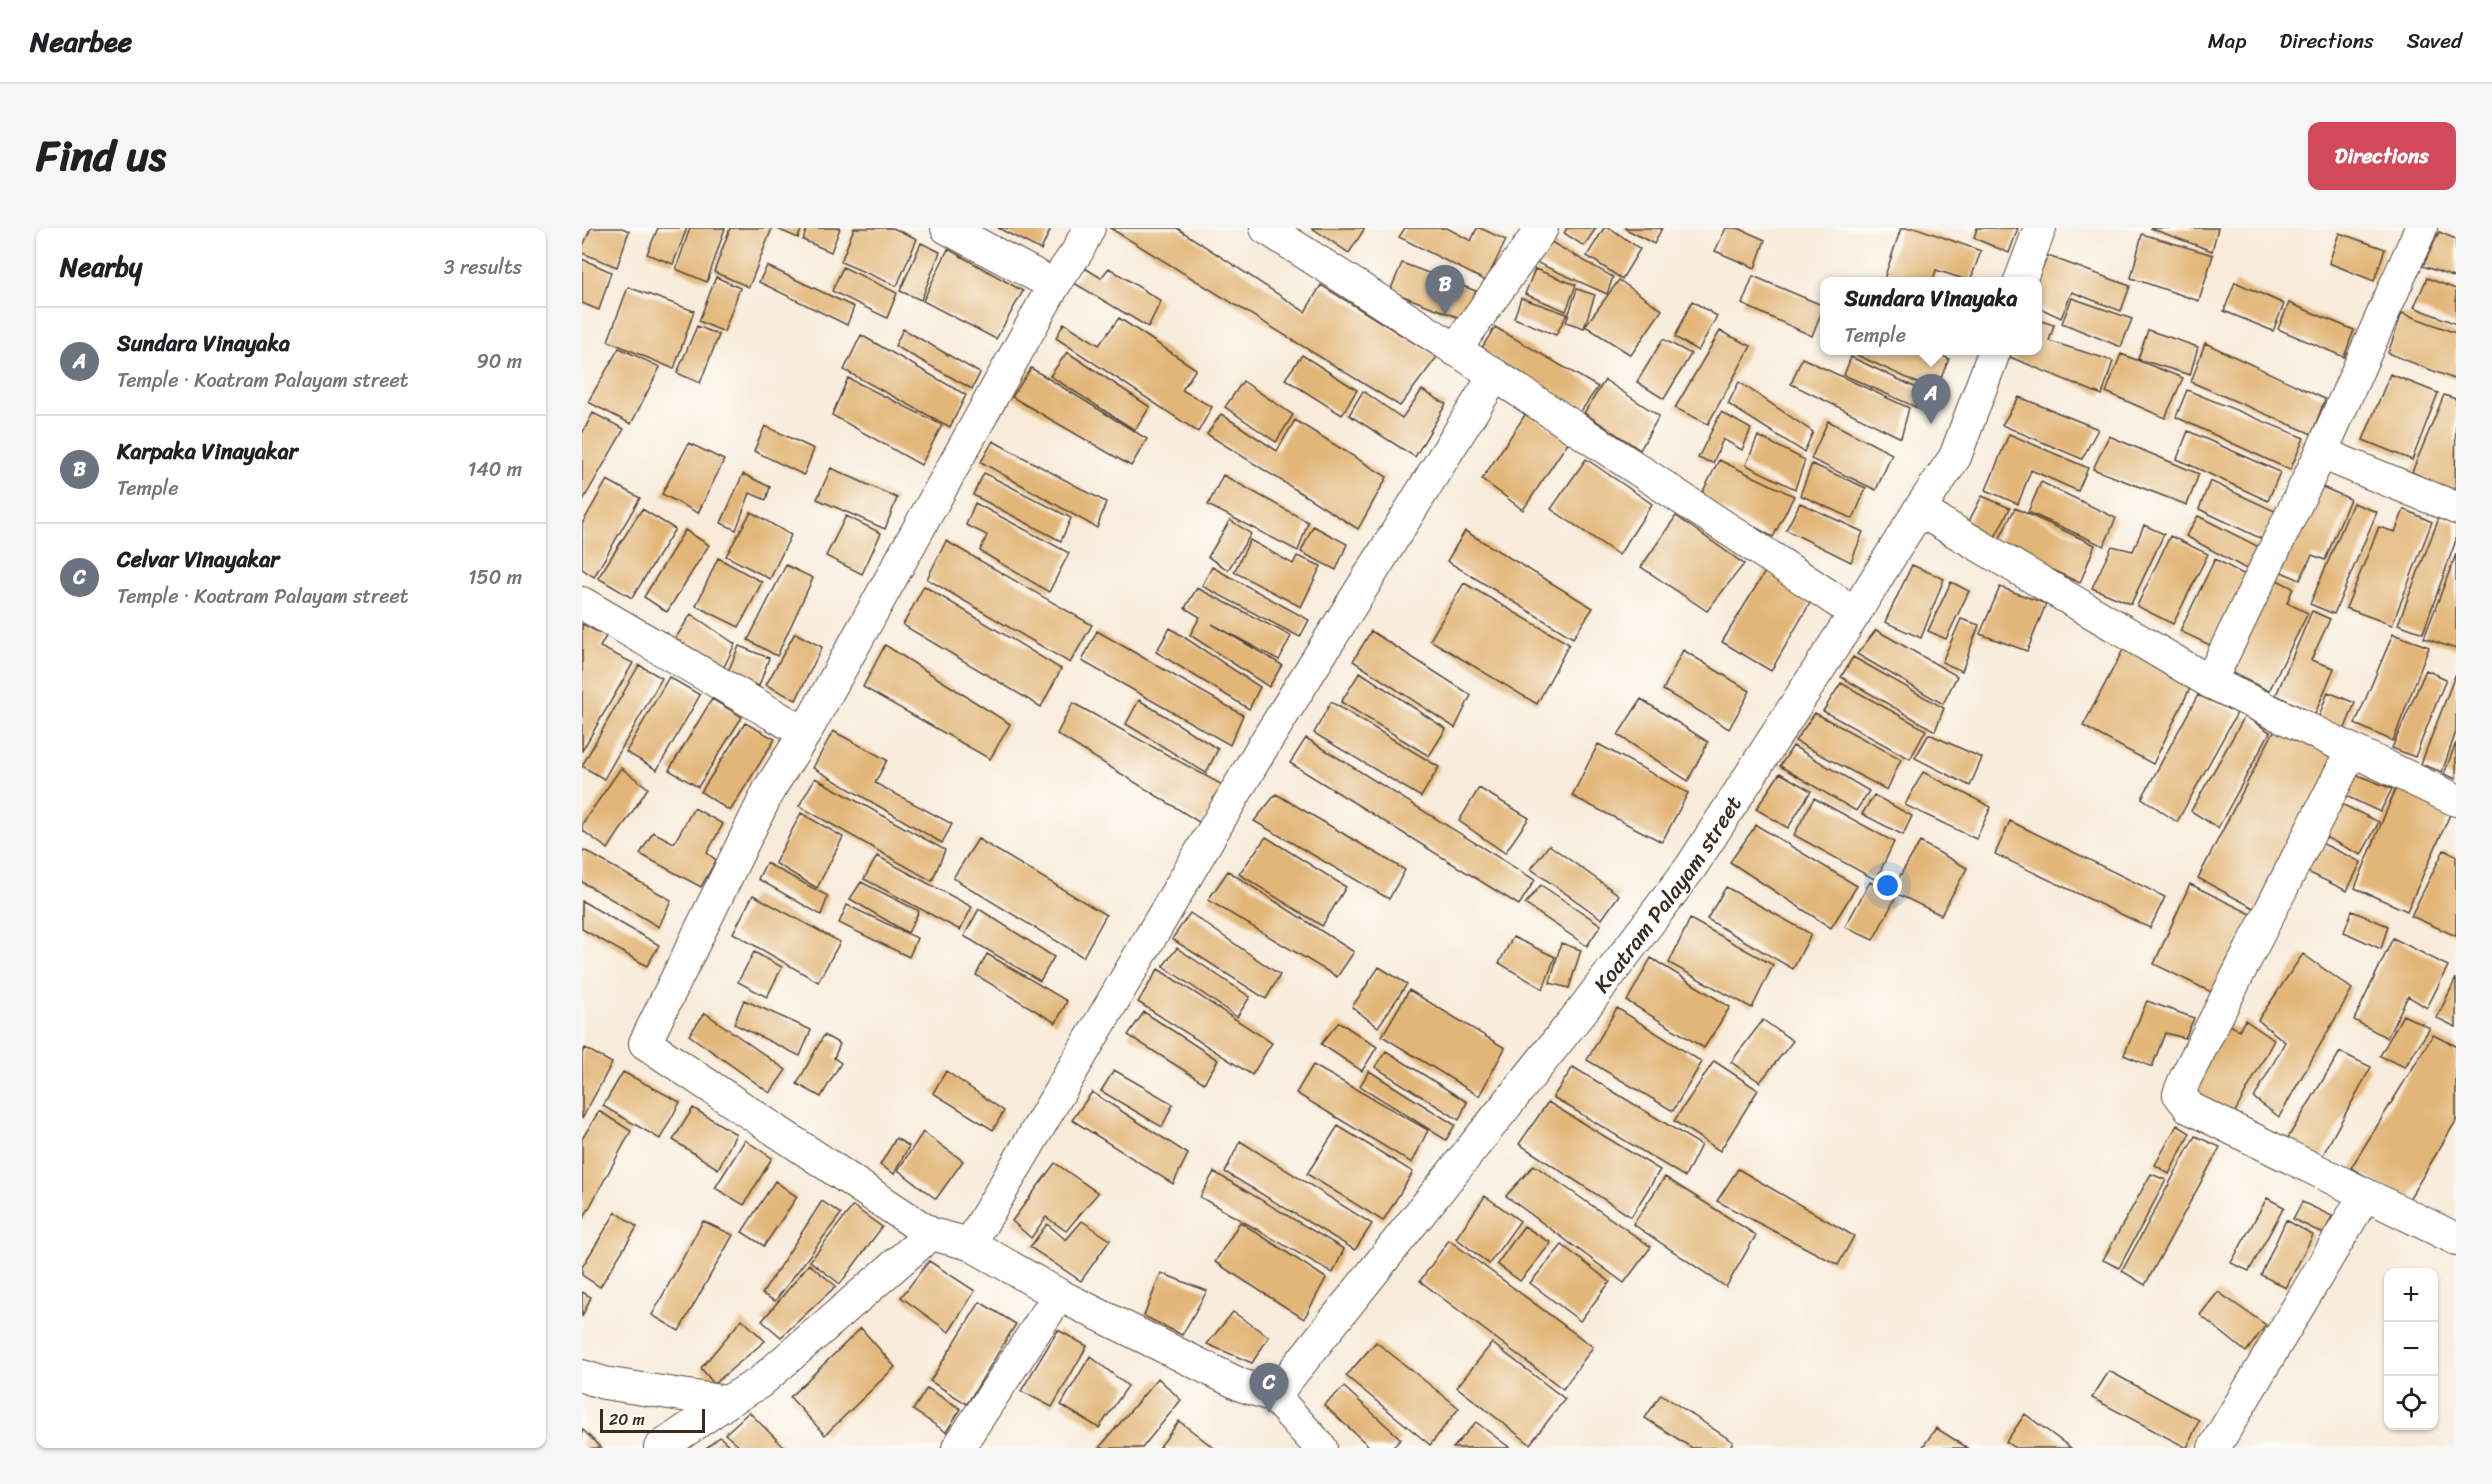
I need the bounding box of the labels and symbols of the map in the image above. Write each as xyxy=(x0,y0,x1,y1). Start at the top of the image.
pin: B xyxy=(1426,266,1464,315)
pin: A xyxy=(1912,374,1950,424)
street label: Koatram Palayam street xyxy=(1583,787,1753,1001)
your location xyxy=(1873,871,1902,900)
pin: C xyxy=(1250,1364,1288,1413)
scale bar xyxy=(600,1406,705,1434)

